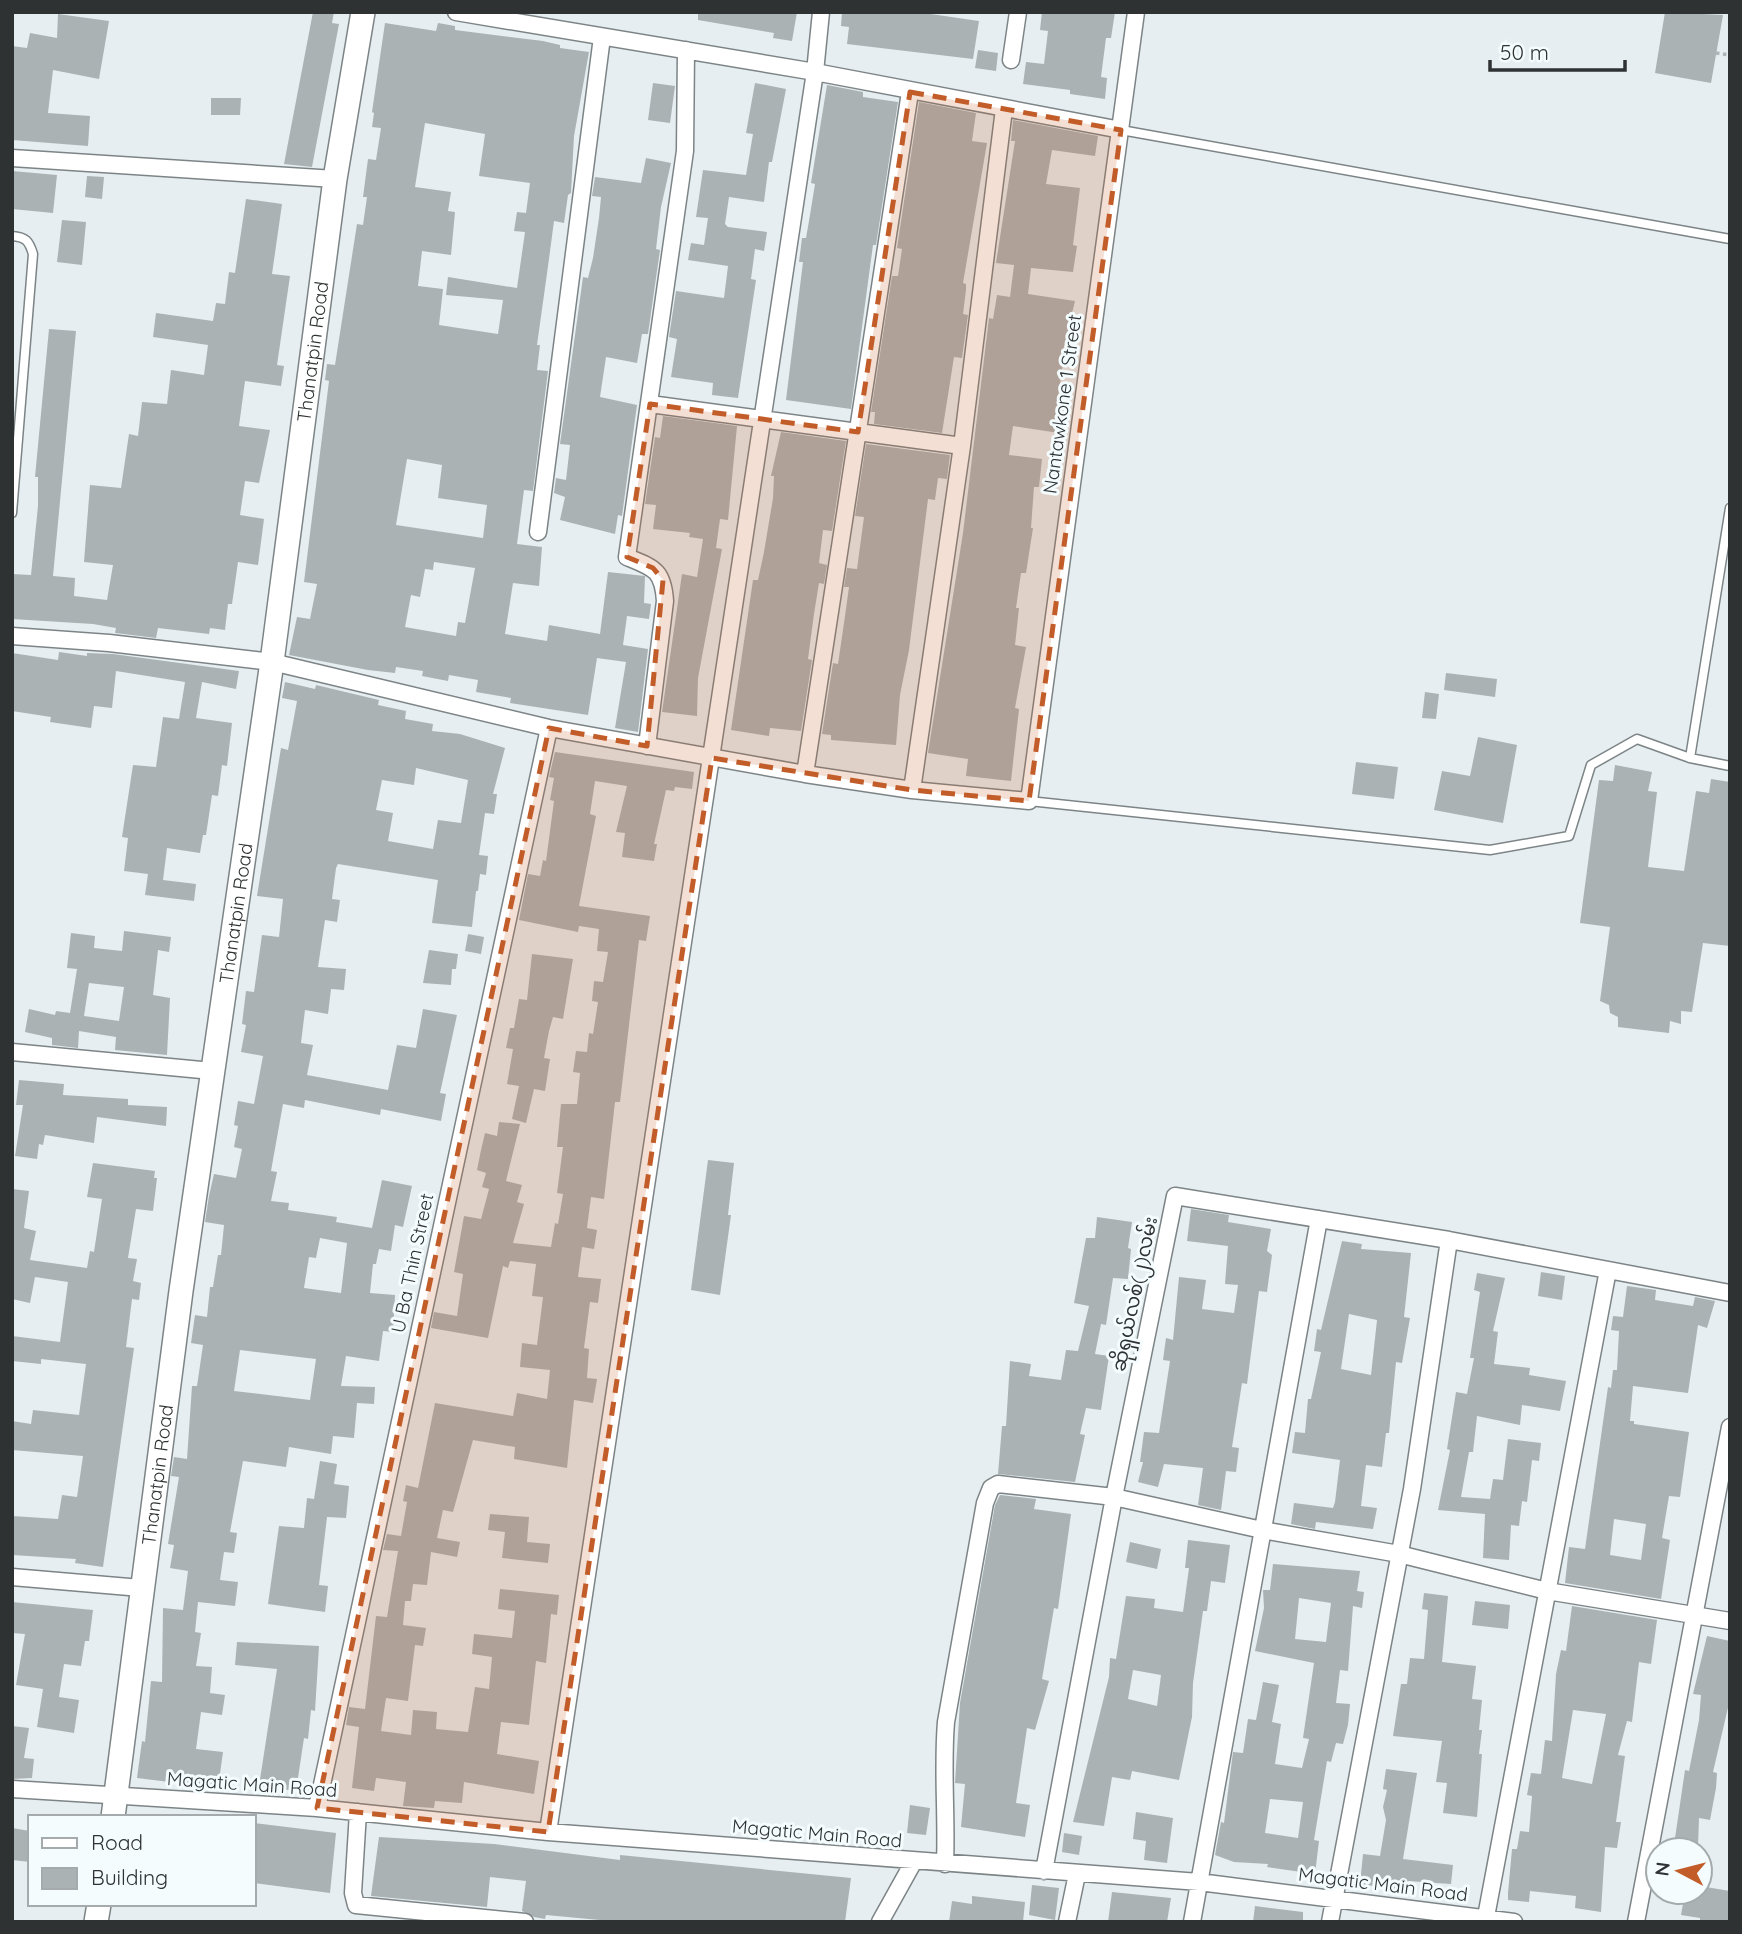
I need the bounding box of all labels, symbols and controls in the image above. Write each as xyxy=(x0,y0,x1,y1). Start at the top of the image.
scale bar xyxy=(1490,28,1625,72)
text: 50 m xyxy=(1500,39,1549,65)
street label: Thanatpin Road xyxy=(291,280,334,423)
street label: Nantawkone 1 Street xyxy=(1038,313,1086,495)
street label: Thanatpin Road xyxy=(214,841,258,985)
street label: U Ba Thin Street xyxy=(385,1191,439,1335)
street label: ဆိုရှယ်လစ်(၂)လမ်း xyxy=(1104,1214,1167,1375)
street label: Thanatpin Road xyxy=(136,1403,178,1547)
street label: Magatic Main Road xyxy=(166,1766,338,1802)
street label: Magatic Main Road xyxy=(731,1814,903,1852)
legend xyxy=(28,1815,256,1906)
text: Road xyxy=(91,1829,143,1855)
north arrow xyxy=(1644,1836,1714,1906)
text: N xyxy=(1649,1861,1675,1877)
street label: Magatic Main Road xyxy=(1297,1862,1469,1906)
text: Building xyxy=(91,1864,168,1890)

